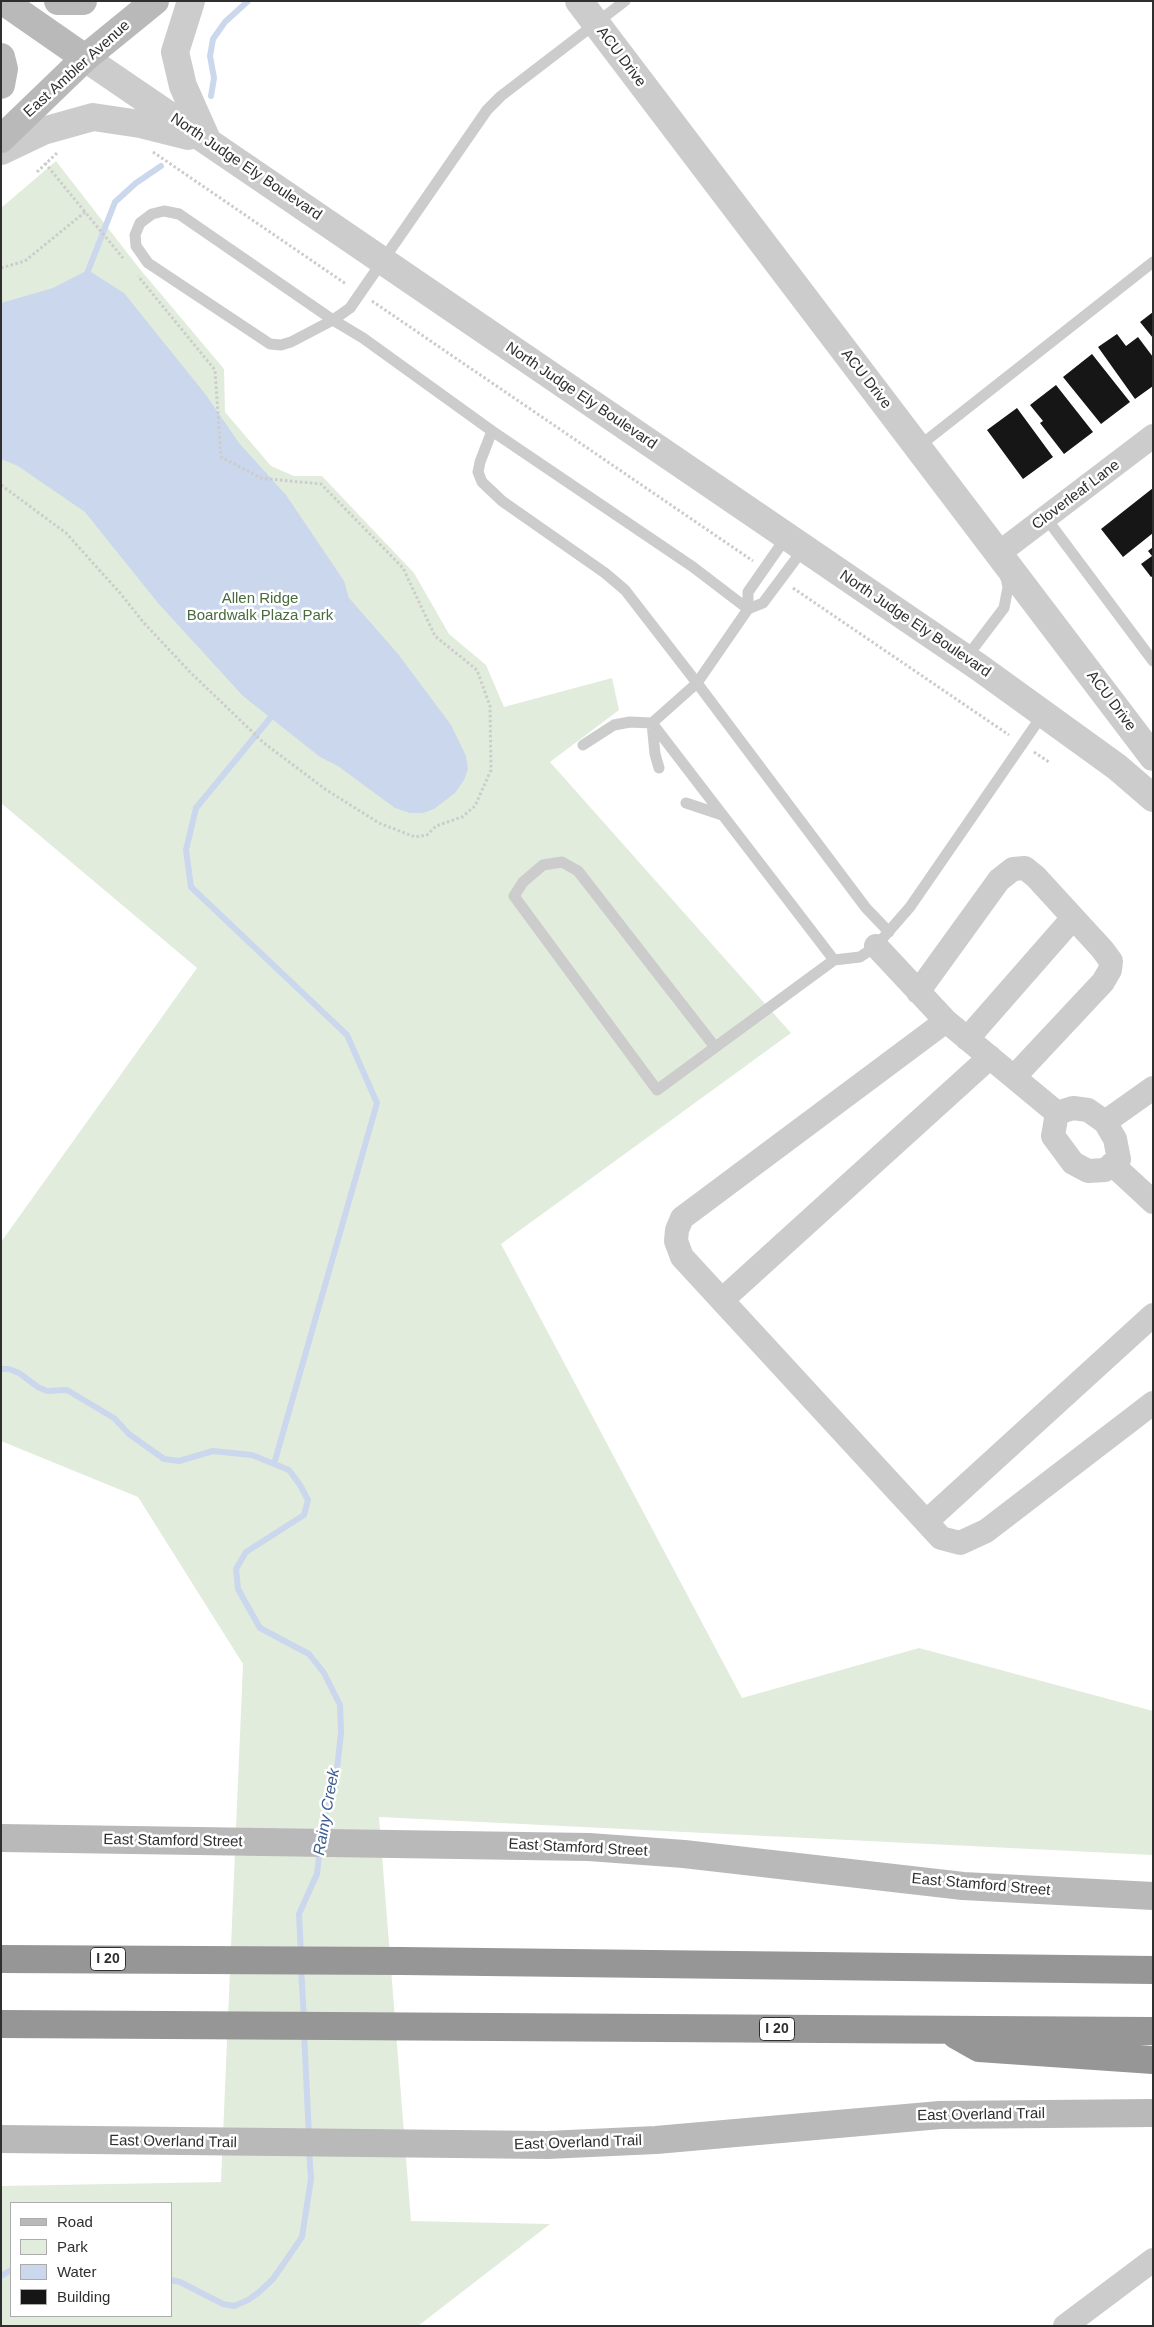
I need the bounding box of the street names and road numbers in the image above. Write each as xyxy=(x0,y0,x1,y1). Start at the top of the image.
street label: East Ambler Avenue xyxy=(20,17,134,121)
street label: ACU Drive xyxy=(592,23,650,91)
street label: North Judge Ely Boulevard xyxy=(167,110,325,224)
street label: North Judge Ely Boulevard xyxy=(502,339,660,453)
street label: ACU Drive xyxy=(837,346,895,412)
street label: Cloverleaf Lane xyxy=(1029,456,1123,534)
street label: North Judge Ely Boulevard xyxy=(836,567,994,681)
street label: ACU Drive xyxy=(1082,667,1140,735)
street label: East Stamford Street xyxy=(103,1831,243,1851)
street label: East Stamford Street xyxy=(508,1835,648,1861)
street label: East Stamford Street xyxy=(911,1870,1051,1900)
road number: I 20 xyxy=(90,1948,126,1970)
road number: I 20 xyxy=(760,2018,794,2040)
street label: East Overland Trail xyxy=(917,2105,1045,2125)
street label: East Overland Trail xyxy=(109,2132,237,2152)
street label: East Overland Trail xyxy=(514,2132,642,2154)

